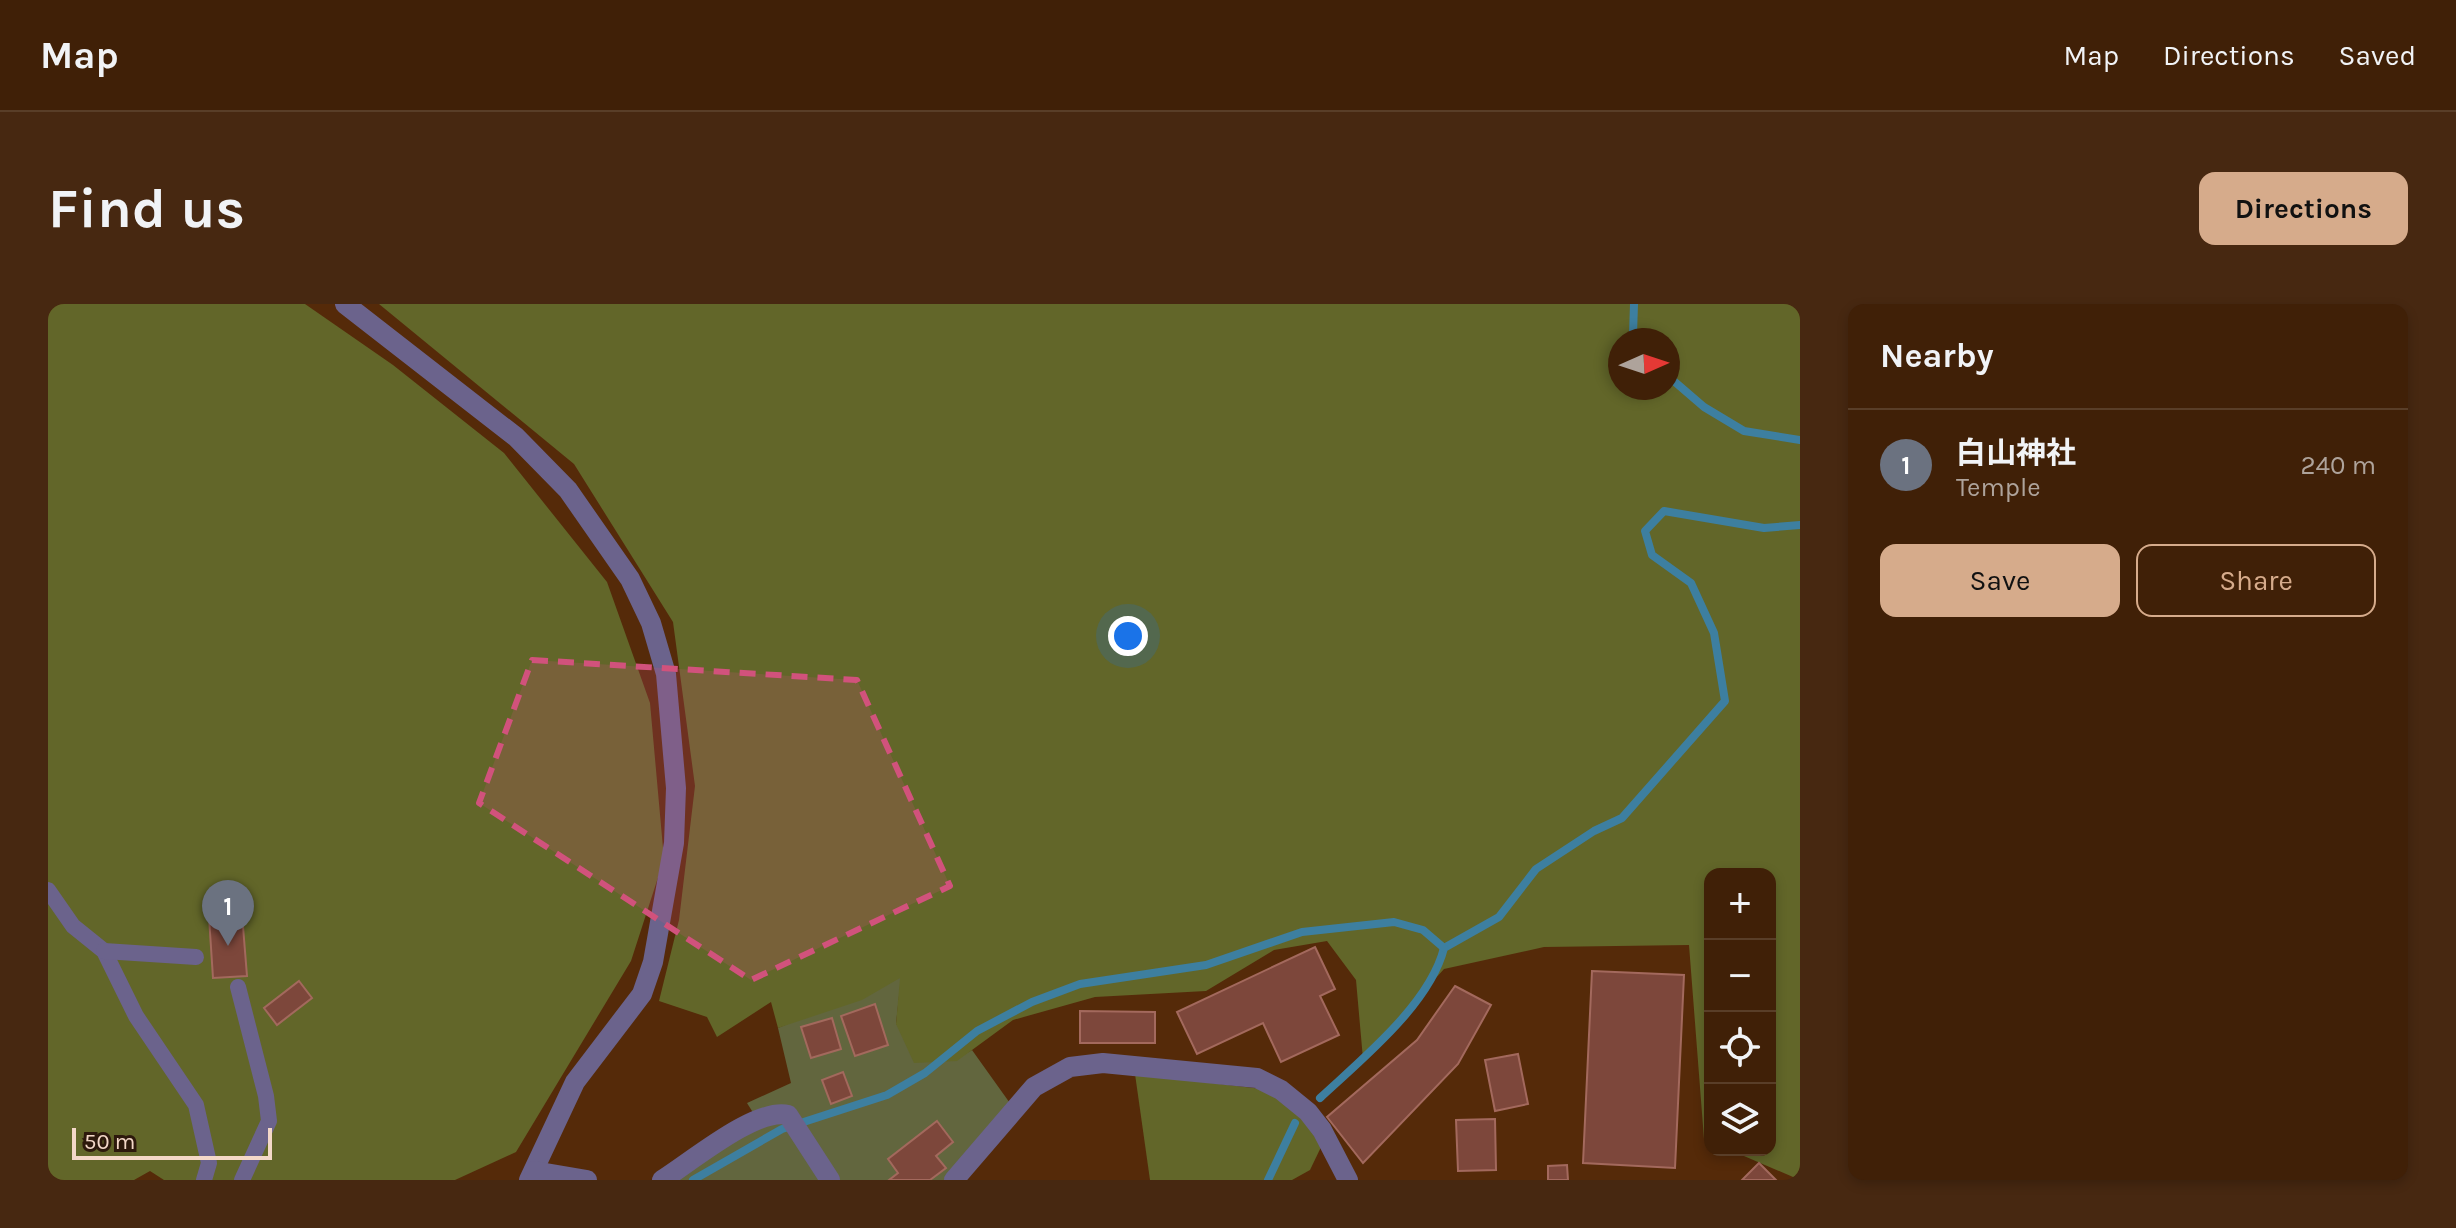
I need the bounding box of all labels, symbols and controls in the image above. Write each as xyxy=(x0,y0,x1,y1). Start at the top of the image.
text: Map xyxy=(40,33,119,78)
text: Map xyxy=(2064,39,2119,72)
text: Directions xyxy=(2163,39,2295,72)
text: Saved xyxy=(2339,39,2416,72)
button: Directions xyxy=(2199,172,2408,245)
text: Find us xyxy=(48,176,245,241)
north arrow xyxy=(1608,328,1680,400)
text: Nearby xyxy=(1880,336,1994,376)
text: 白山神社 xyxy=(1956,435,2076,471)
text: 1 xyxy=(1901,450,1911,481)
text: 240 m xyxy=(2300,450,2376,481)
text: Temple xyxy=(1956,472,2041,503)
button: Save xyxy=(1880,544,2120,617)
button: Share xyxy=(2136,544,2376,617)
your location xyxy=(1108,616,1148,656)
map controls xyxy=(1704,868,1776,1156)
button: + xyxy=(1704,868,1776,940)
pin: 1 xyxy=(202,880,254,946)
button: − xyxy=(1704,940,1776,1012)
button: locate xyxy=(1704,1012,1776,1084)
button: layers xyxy=(1704,1084,1776,1156)
scale bar xyxy=(72,1124,272,1160)
text: 50 m xyxy=(84,1129,135,1155)

